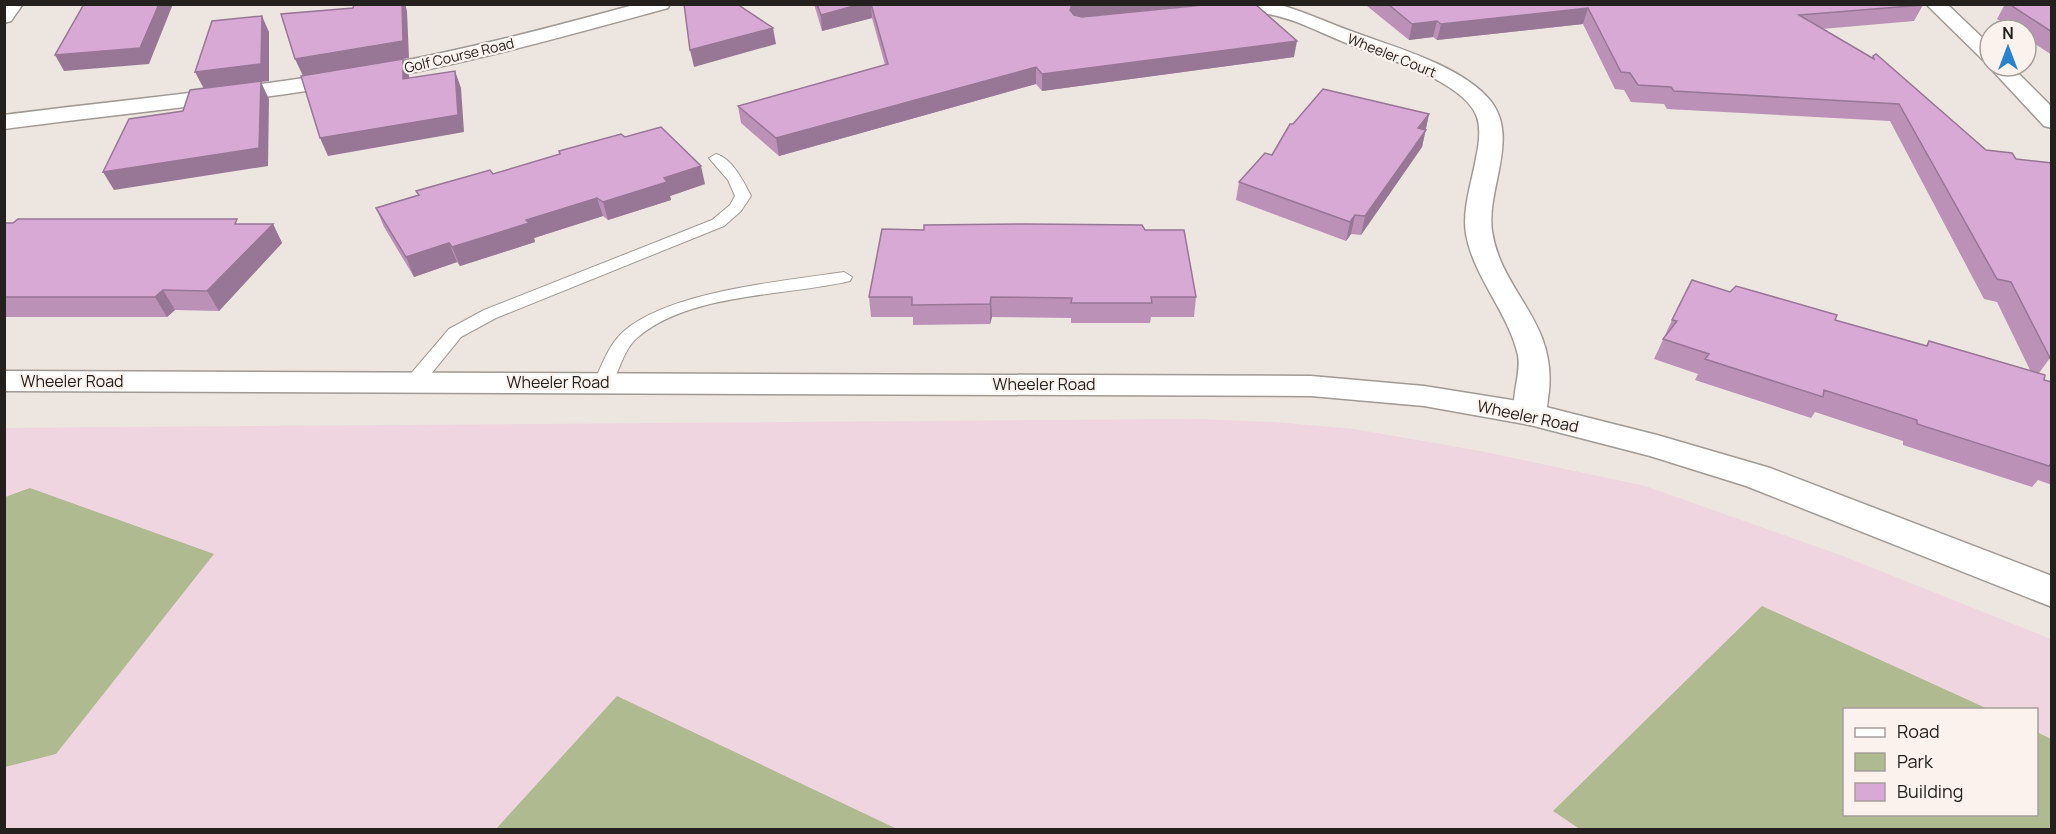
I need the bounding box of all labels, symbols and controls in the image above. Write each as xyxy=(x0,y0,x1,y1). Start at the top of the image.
north arrow xyxy=(1978,18,2038,78)
text: N xyxy=(2002,22,2014,44)
street label: Wheeler Court xyxy=(1345,29,1440,82)
street label: Golf Course Road xyxy=(402,33,516,77)
street label: Wheeler Road xyxy=(20,370,124,392)
street label: Wheeler Road xyxy=(506,371,610,393)
street label: Wheeler Road xyxy=(992,373,1096,395)
street label: Wheeler Road xyxy=(1475,395,1581,437)
legend xyxy=(1843,708,2038,816)
text: Road xyxy=(1897,719,1940,743)
text: Park xyxy=(1897,749,1934,773)
text: Building xyxy=(1897,779,1963,803)

